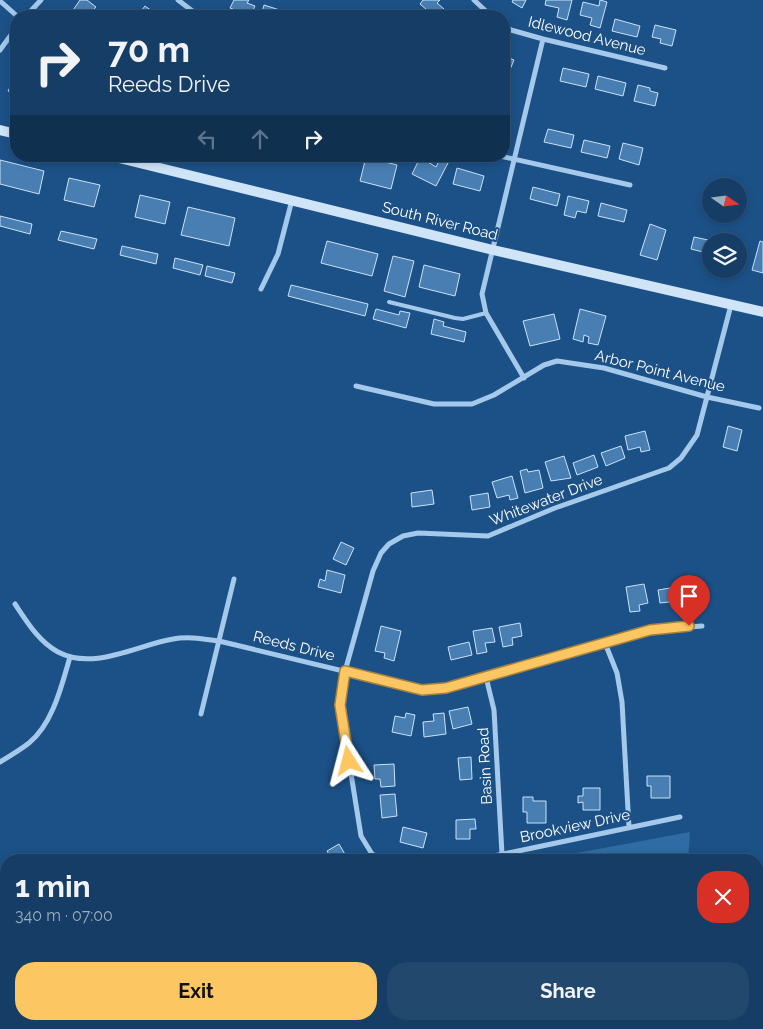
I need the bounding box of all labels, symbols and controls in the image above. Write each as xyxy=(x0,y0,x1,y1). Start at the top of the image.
street label: Idlewood Avenue xyxy=(526,13,648,59)
text: 70 m xyxy=(108,29,190,70)
icon: right xyxy=(25,30,90,95)
text: Reeds Drive xyxy=(108,71,230,97)
icon: left xyxy=(193,125,221,153)
icon: ahead xyxy=(246,125,274,153)
icon: right xyxy=(299,125,327,153)
north arrow xyxy=(702,178,748,222)
map controls xyxy=(702,178,747,278)
street label: South River Road xyxy=(380,198,500,244)
button: layers xyxy=(702,233,747,278)
street label: Arbor Point Avenue xyxy=(593,346,727,396)
street label: Whitewater Drive xyxy=(487,470,605,530)
pin xyxy=(668,575,710,626)
icon: arrive xyxy=(675,582,703,610)
street label: Reeds Drive xyxy=(251,627,337,665)
street label: Basin Road xyxy=(474,727,496,805)
position arrow xyxy=(322,734,374,786)
street label: Brookview Drive xyxy=(518,806,632,846)
text: 1 min xyxy=(15,869,91,904)
button: close xyxy=(697,871,749,923)
text: 340 m · 07:00 xyxy=(15,906,113,925)
button: Exit xyxy=(15,962,377,1020)
button: Share xyxy=(387,962,749,1020)

